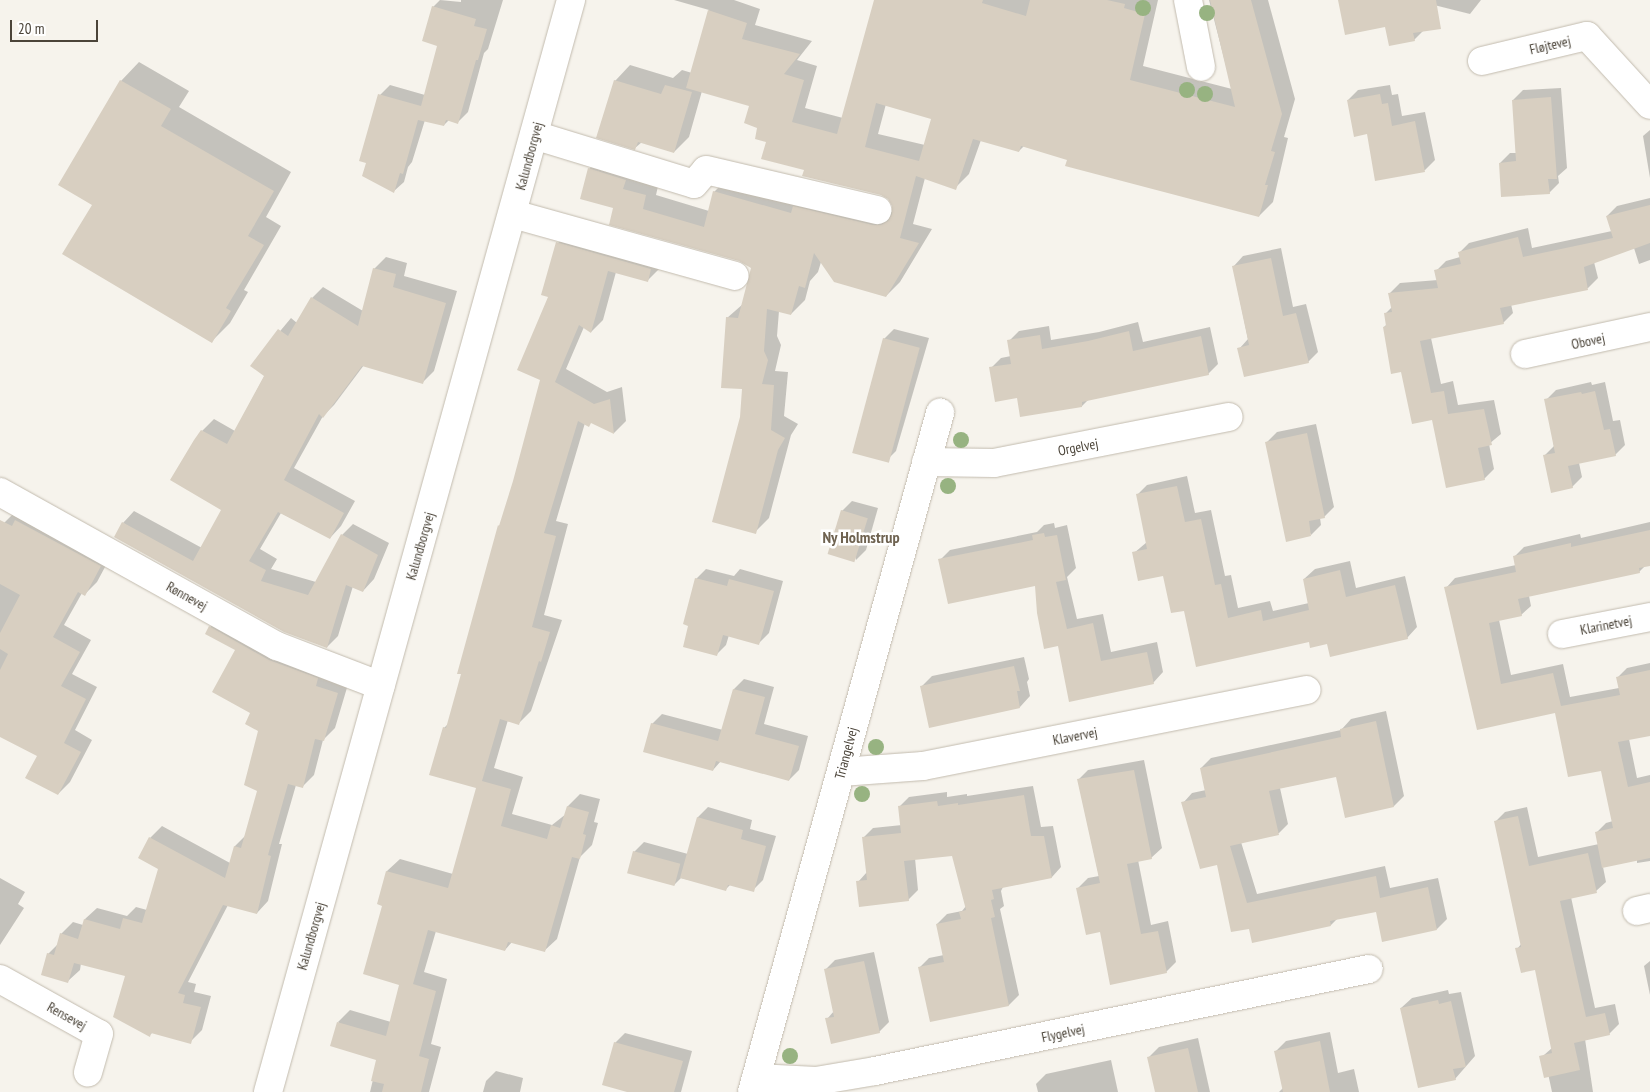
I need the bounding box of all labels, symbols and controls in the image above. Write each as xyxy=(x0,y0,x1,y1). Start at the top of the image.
scale bar xyxy=(12,10,100,42)
text: 20 m xyxy=(18,19,44,38)
street label: Fløjtevej xyxy=(1528,32,1572,58)
street label: Kalundborgvej xyxy=(512,120,546,192)
street label: Obovej xyxy=(1570,329,1606,353)
street label: Orgelvej xyxy=(1056,435,1100,459)
street label: Kalundborgvej xyxy=(402,510,438,582)
district label: Ny Holmstrup xyxy=(822,527,900,547)
street label: Rønnevej xyxy=(164,578,210,614)
street label: Klarinetvej xyxy=(1579,612,1633,638)
street label: Klavervej xyxy=(1051,723,1099,749)
street label: Triangelvej xyxy=(831,725,861,781)
street label: Kalundborgvej xyxy=(293,900,329,972)
street label: Rensevej xyxy=(44,998,90,1034)
street label: Flygelvej xyxy=(1040,1020,1086,1046)

